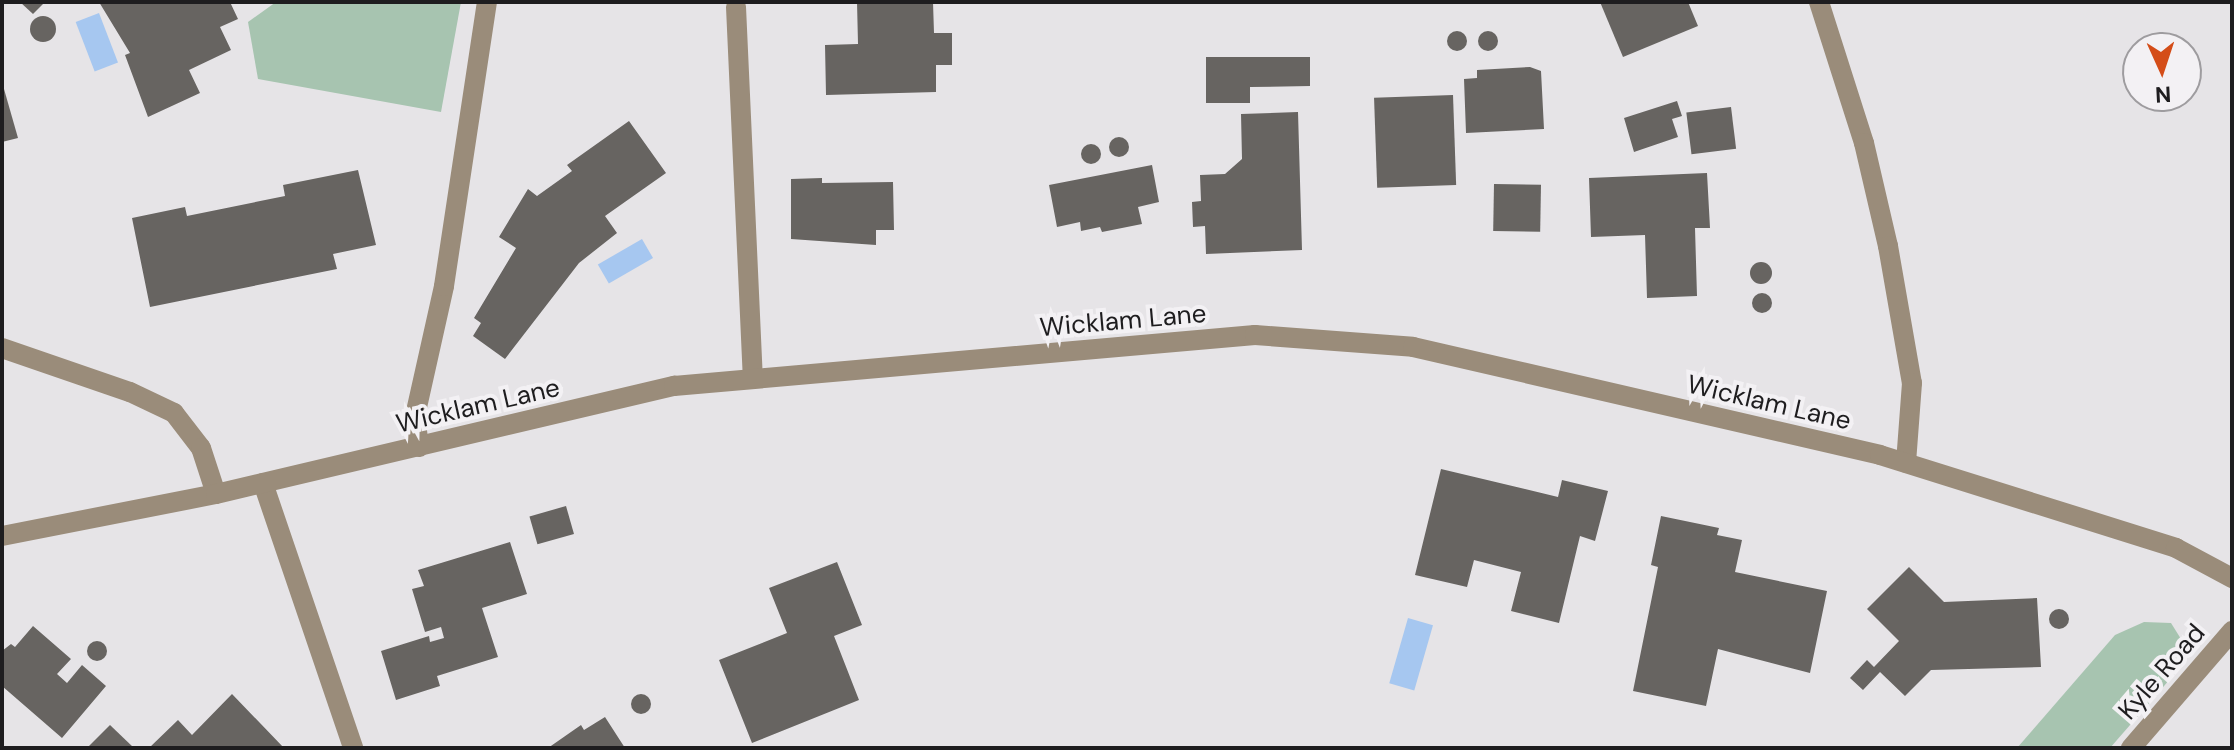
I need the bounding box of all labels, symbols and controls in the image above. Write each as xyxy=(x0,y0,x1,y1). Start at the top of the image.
north arrow xyxy=(2122,32,2202,112)
text: N xyxy=(2154,80,2172,109)
street label: Wicklam Lane xyxy=(1038,298,1208,344)
street label: Wicklam Lane xyxy=(1684,369,1854,437)
street label: Wicklam Lane xyxy=(393,372,563,440)
street label: Kyle Road xyxy=(2112,618,2212,726)

